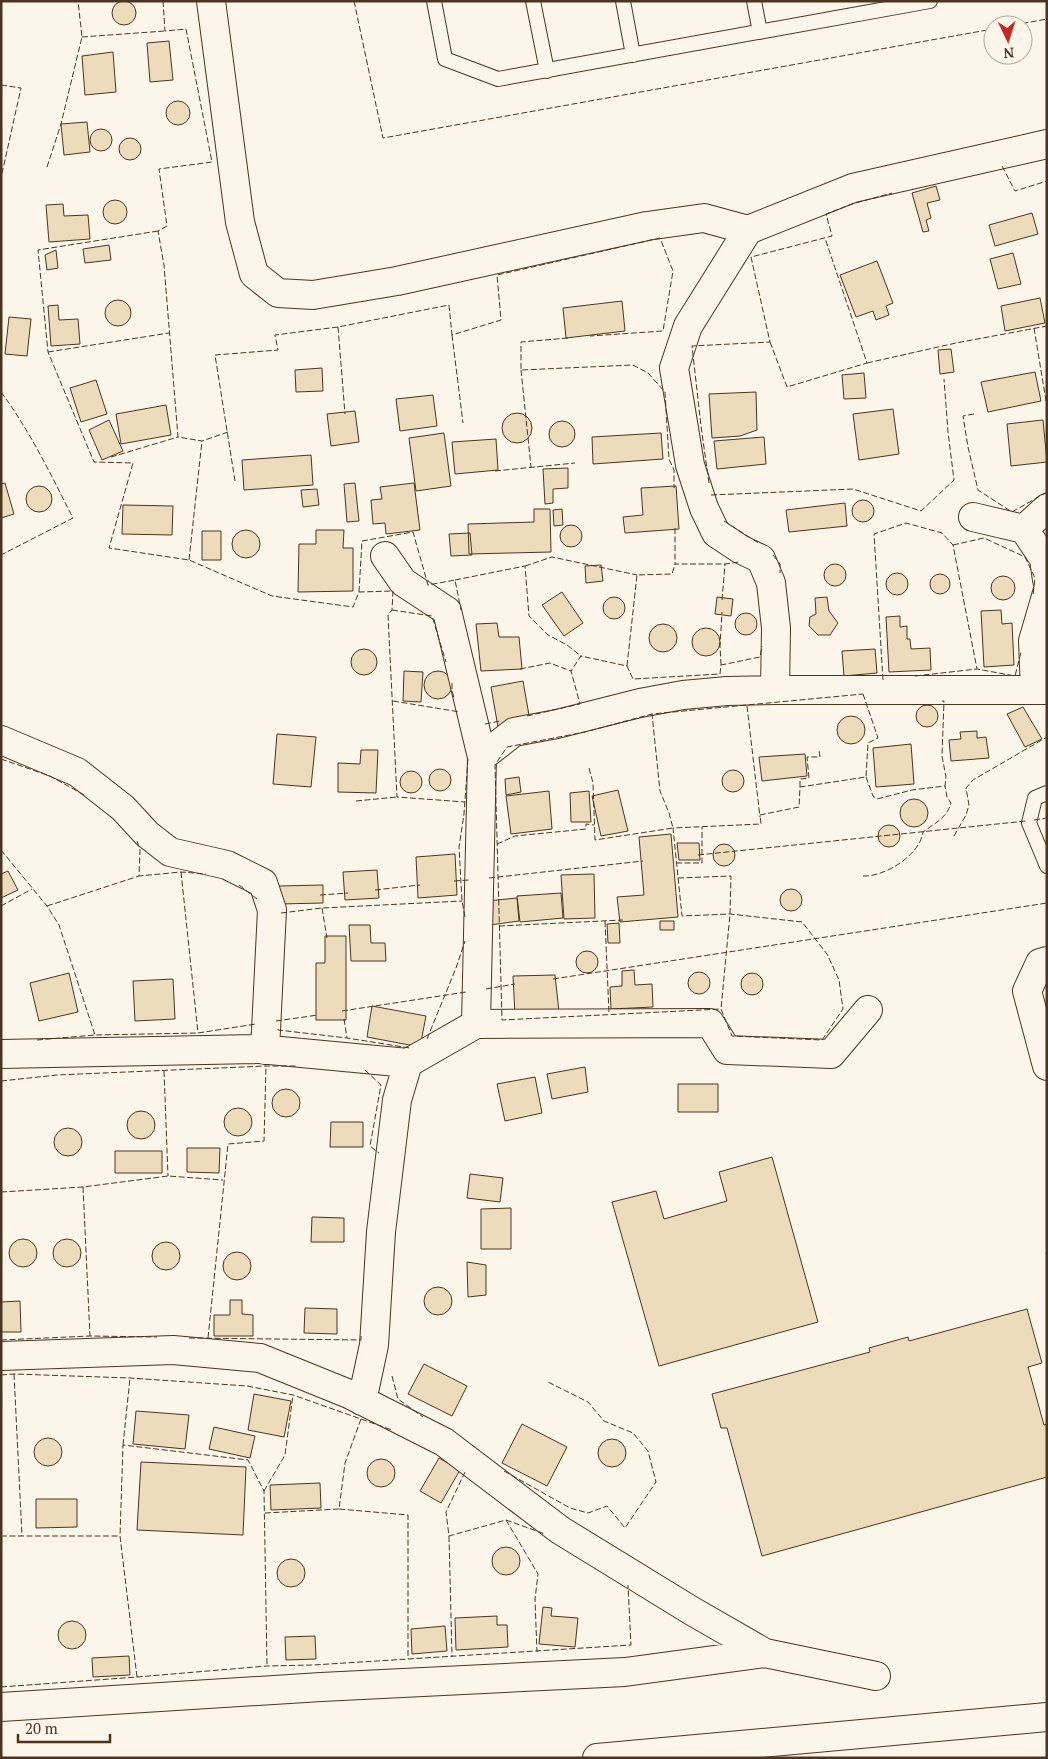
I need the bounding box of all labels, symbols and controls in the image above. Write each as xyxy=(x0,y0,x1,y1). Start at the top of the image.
north arrow xyxy=(983,15,1033,65)
text: N xyxy=(1003,44,1015,63)
scale bar xyxy=(18,1712,110,1744)
text: 20 m xyxy=(25,1718,58,1738)

